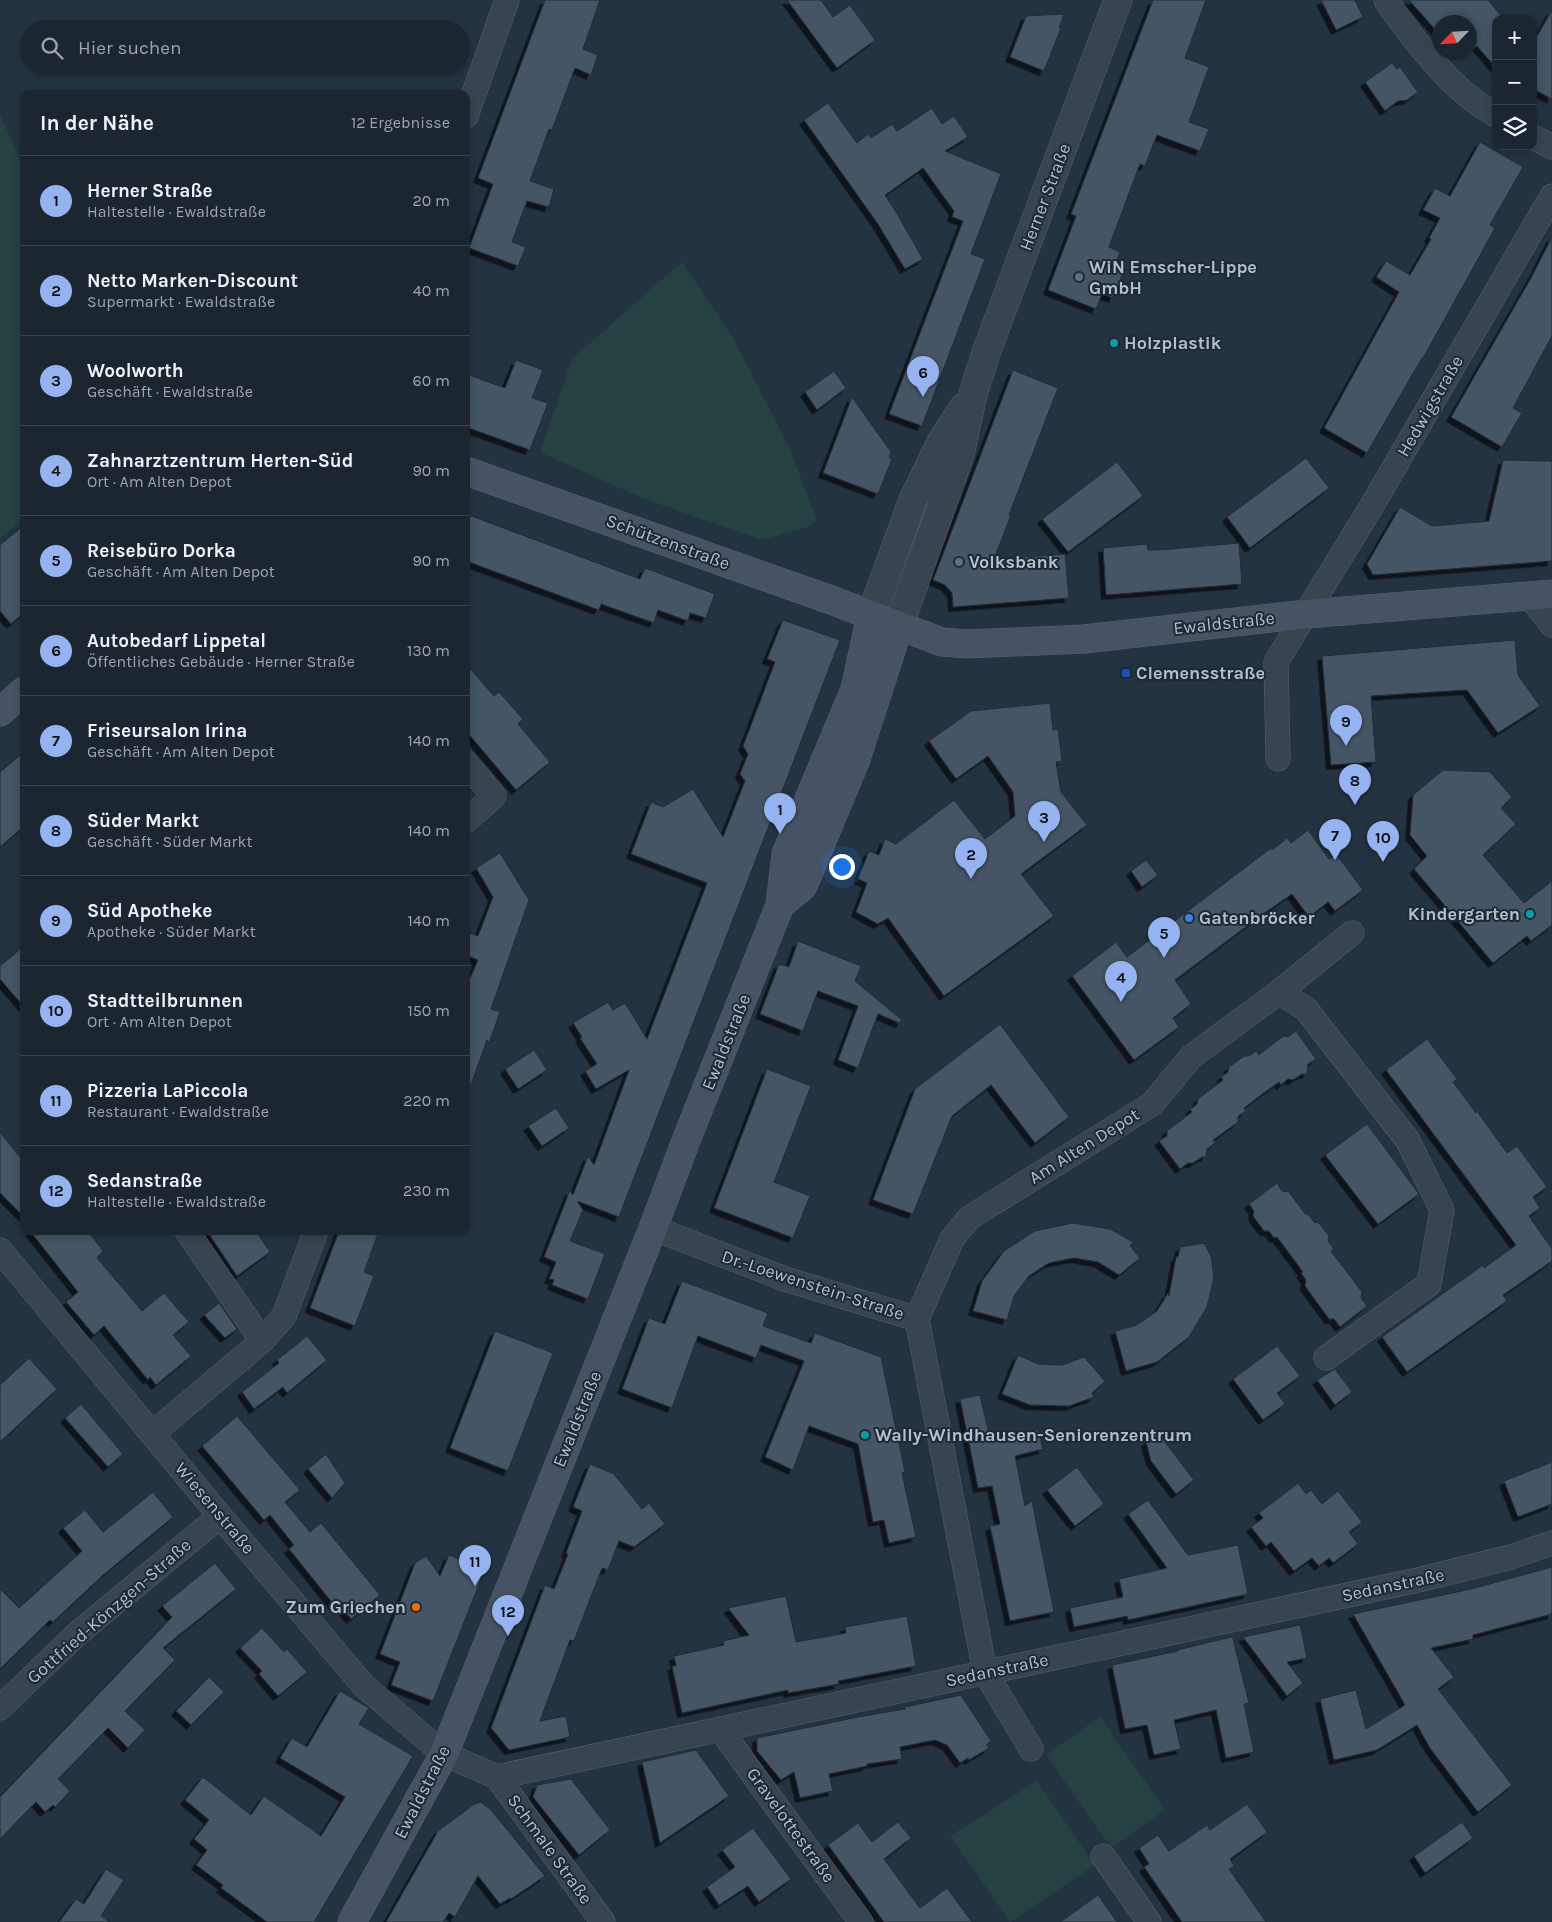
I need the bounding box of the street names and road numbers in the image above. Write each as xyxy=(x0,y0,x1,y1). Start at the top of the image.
street label: Herner Straße xyxy=(1014,140,1076,254)
street label: Hedwigstraße xyxy=(1392,351,1468,461)
street label: Schützenstraße xyxy=(603,509,733,575)
street label: Ewaldstraße xyxy=(1172,607,1276,639)
street label: Ewaldstraße xyxy=(697,991,755,1093)
street label: Am Alten Depot xyxy=(1025,1103,1144,1189)
street label: Dr.-Loewenstein-Straße xyxy=(719,1245,907,1325)
street label: Ewaldstraße xyxy=(548,1368,606,1470)
street label: Wiesenstraße xyxy=(170,1458,260,1558)
street label: Gottfried-Könzgen-Straße xyxy=(22,1534,196,1688)
street label: Sedanstraße xyxy=(1340,1563,1446,1607)
street label: Sedanstraße xyxy=(944,1648,1050,1692)
street label: Ewaldstraße xyxy=(389,1742,455,1842)
street label: Gravelottestraße xyxy=(742,1763,840,1887)
street label: Schmale Straße xyxy=(503,1790,597,1908)

